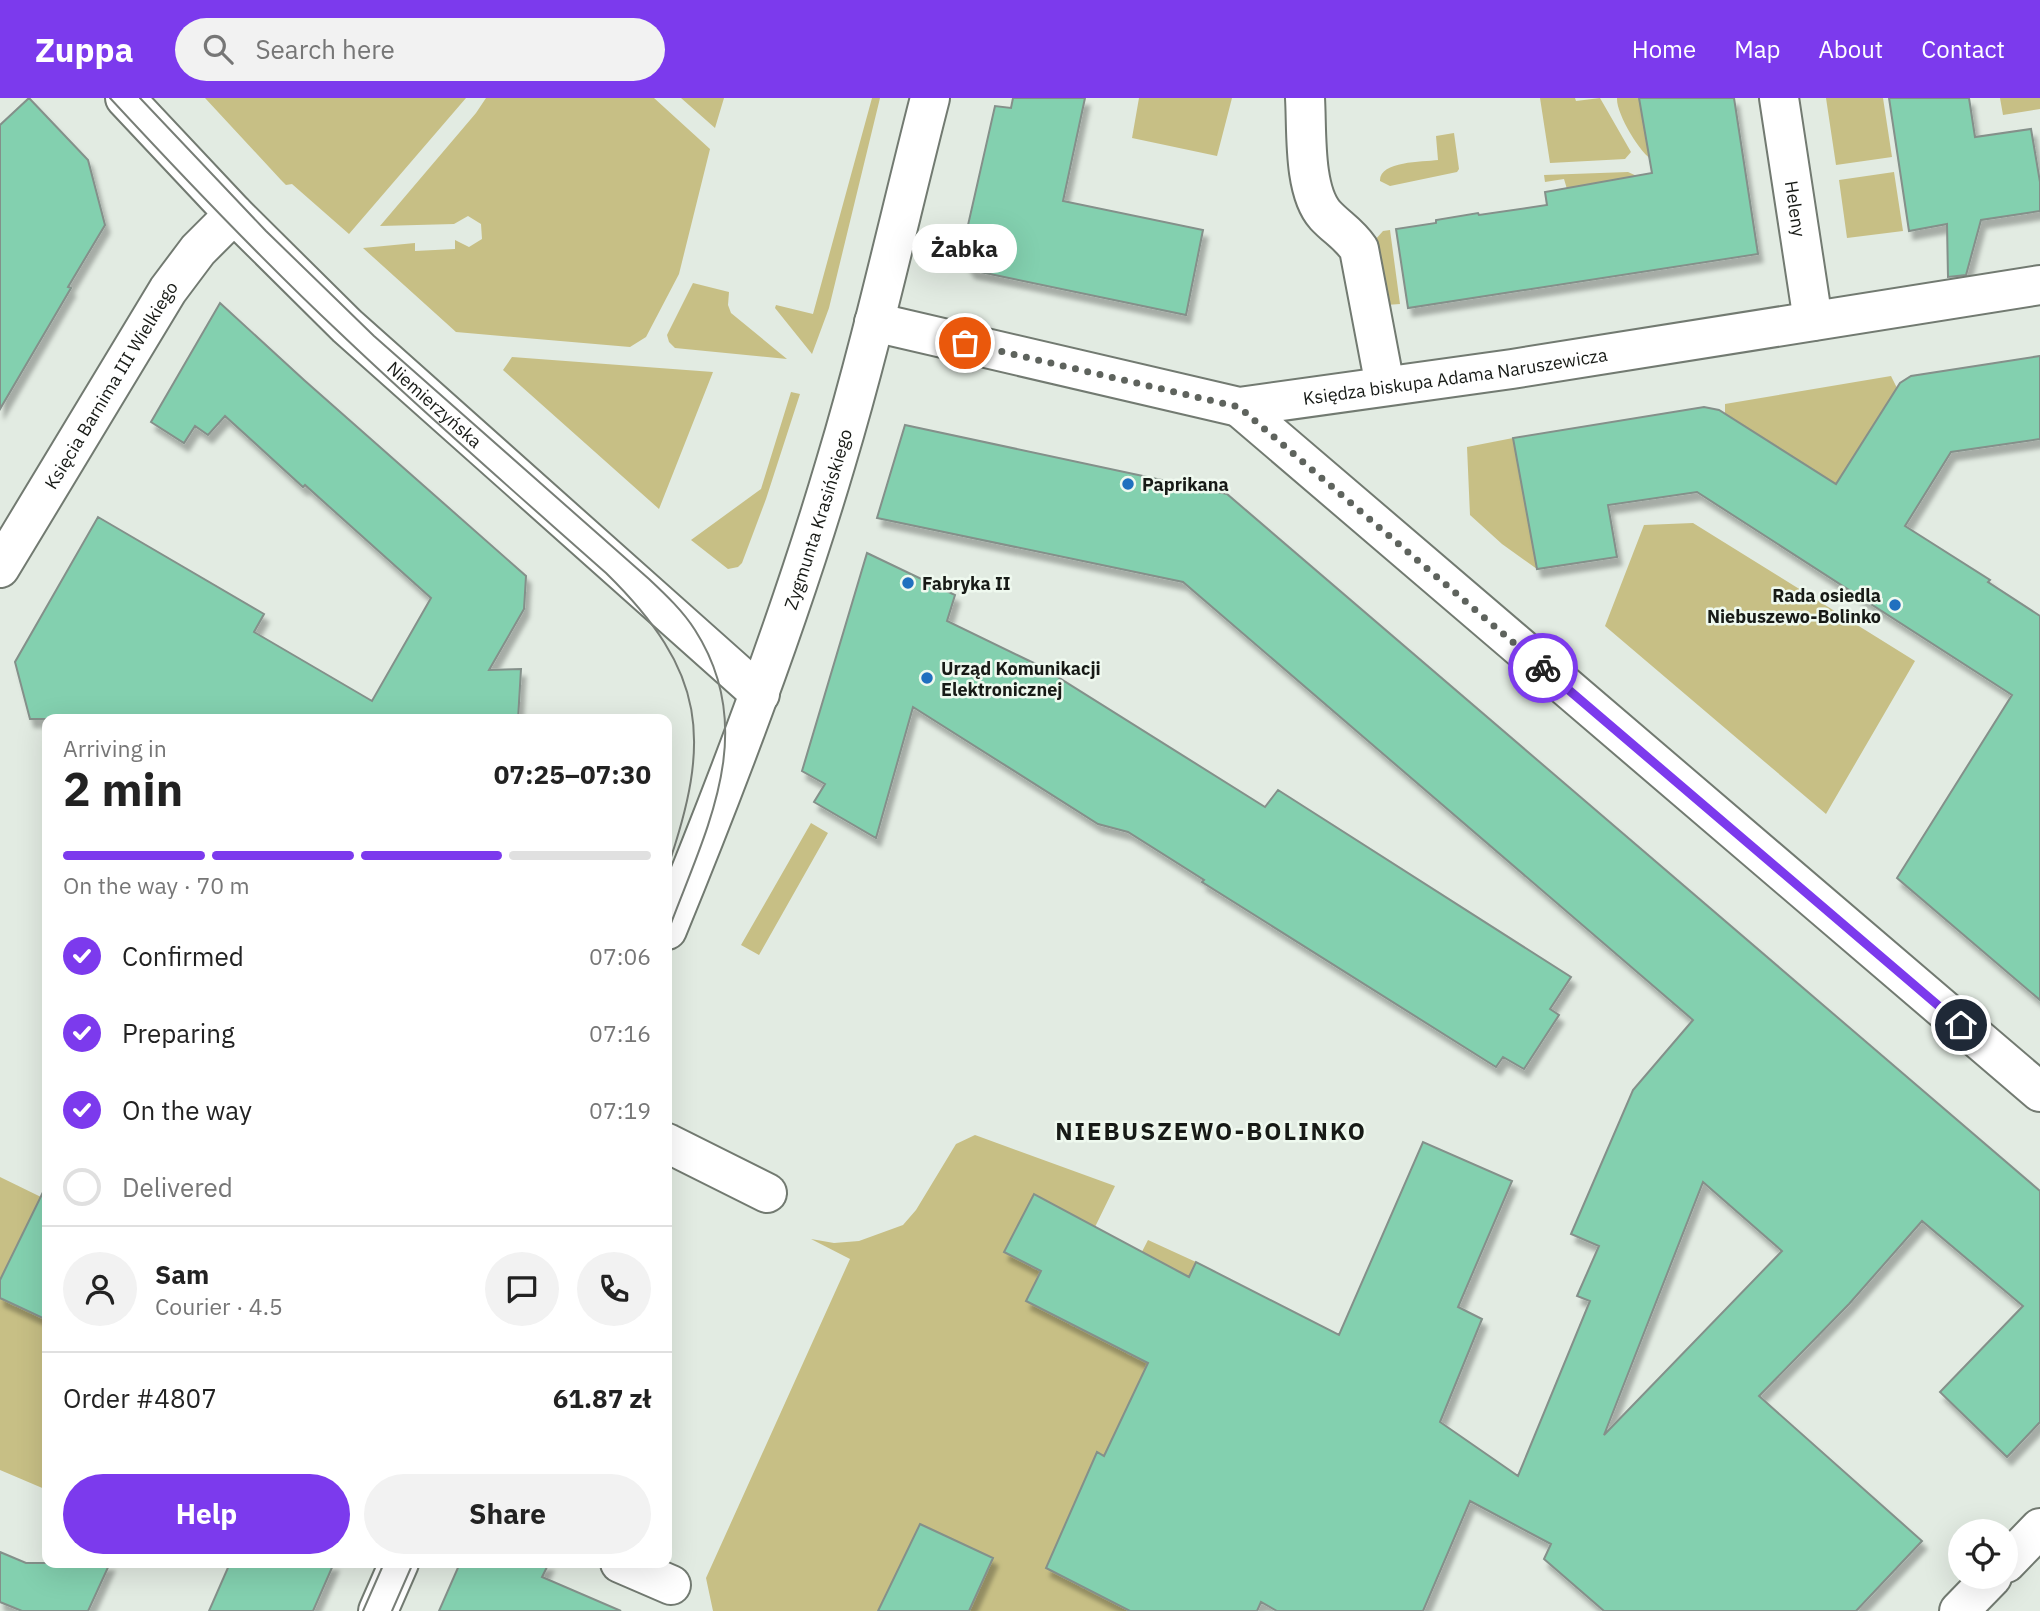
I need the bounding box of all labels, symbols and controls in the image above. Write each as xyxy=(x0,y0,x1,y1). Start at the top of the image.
search box xyxy=(175,18,665,81)
text: Zuppa xyxy=(35,28,133,71)
icon: search xyxy=(199,30,237,68)
text: Search here xyxy=(255,32,395,66)
text: Home xyxy=(1632,33,1696,65)
text: Map xyxy=(1734,33,1780,65)
text: About xyxy=(1818,33,1883,65)
text: Contact xyxy=(1921,33,2005,65)
street label: Heleny xyxy=(1780,179,1812,238)
callout: Żabka xyxy=(912,224,1018,273)
text: Żabka xyxy=(931,233,998,263)
street label: Księcia Barnima III Wielkiego xyxy=(39,276,182,493)
pin xyxy=(935,313,995,373)
icon: bag xyxy=(946,324,984,362)
street label: Księdza biskupa Adama Naruszewicza xyxy=(1301,342,1609,409)
street label: Niemierzyńska xyxy=(383,356,487,453)
street label: Zygmunta Krasińskiego xyxy=(778,426,857,612)
place label: Paprikana xyxy=(1142,473,1229,496)
marker: Paprikana xyxy=(1120,476,1136,492)
place label: Fabryka II xyxy=(922,572,1010,595)
marker: Fabryka II xyxy=(900,575,916,591)
place label: Rada osiedla Niebuszewo-Bolinko xyxy=(1707,584,1881,628)
marker: Rada osiedla Niebuszewo-Bolinko xyxy=(1887,597,1903,613)
courier xyxy=(1508,633,1578,703)
icon: bike xyxy=(1524,649,1562,687)
place label: Urząd Komunikacji Elektronicznej xyxy=(941,657,1101,701)
marker: Urząd Komunikacji Elektronicznej xyxy=(919,670,935,686)
text: Arriving in xyxy=(63,733,167,763)
text: 07:25–07:30 xyxy=(494,757,651,791)
text: 2 min xyxy=(63,759,183,819)
text: On the way · 70 m xyxy=(63,870,250,900)
icon: check xyxy=(63,937,101,975)
text: Confirmed xyxy=(122,939,244,973)
text: 07:06 xyxy=(589,941,651,971)
pin xyxy=(1931,995,1991,1055)
icon: home xyxy=(1942,1006,1980,1044)
icon: check xyxy=(63,1014,101,1052)
text: Preparing xyxy=(122,1016,235,1050)
text: 07:16 xyxy=(589,1018,651,1048)
icon: check xyxy=(63,1091,101,1129)
text: On the way xyxy=(122,1093,252,1127)
text: 07:19 xyxy=(589,1095,651,1125)
district label: NIEBUSZEWO-BOLINKO xyxy=(1055,1115,1367,1147)
text: Delivered xyxy=(122,1170,233,1204)
button: person xyxy=(63,1252,137,1326)
button: chat xyxy=(485,1252,559,1326)
button: phone xyxy=(577,1252,651,1326)
text: Sam xyxy=(155,1257,209,1291)
text: Courier · 4.5 xyxy=(155,1291,283,1321)
text: Order #4807 xyxy=(63,1381,217,1415)
text: 61.87 zł xyxy=(553,1381,651,1415)
button: Help xyxy=(63,1474,350,1554)
button: Share xyxy=(364,1474,651,1554)
map controls xyxy=(1948,1519,2018,1589)
button: locate xyxy=(1948,1519,2018,1589)

